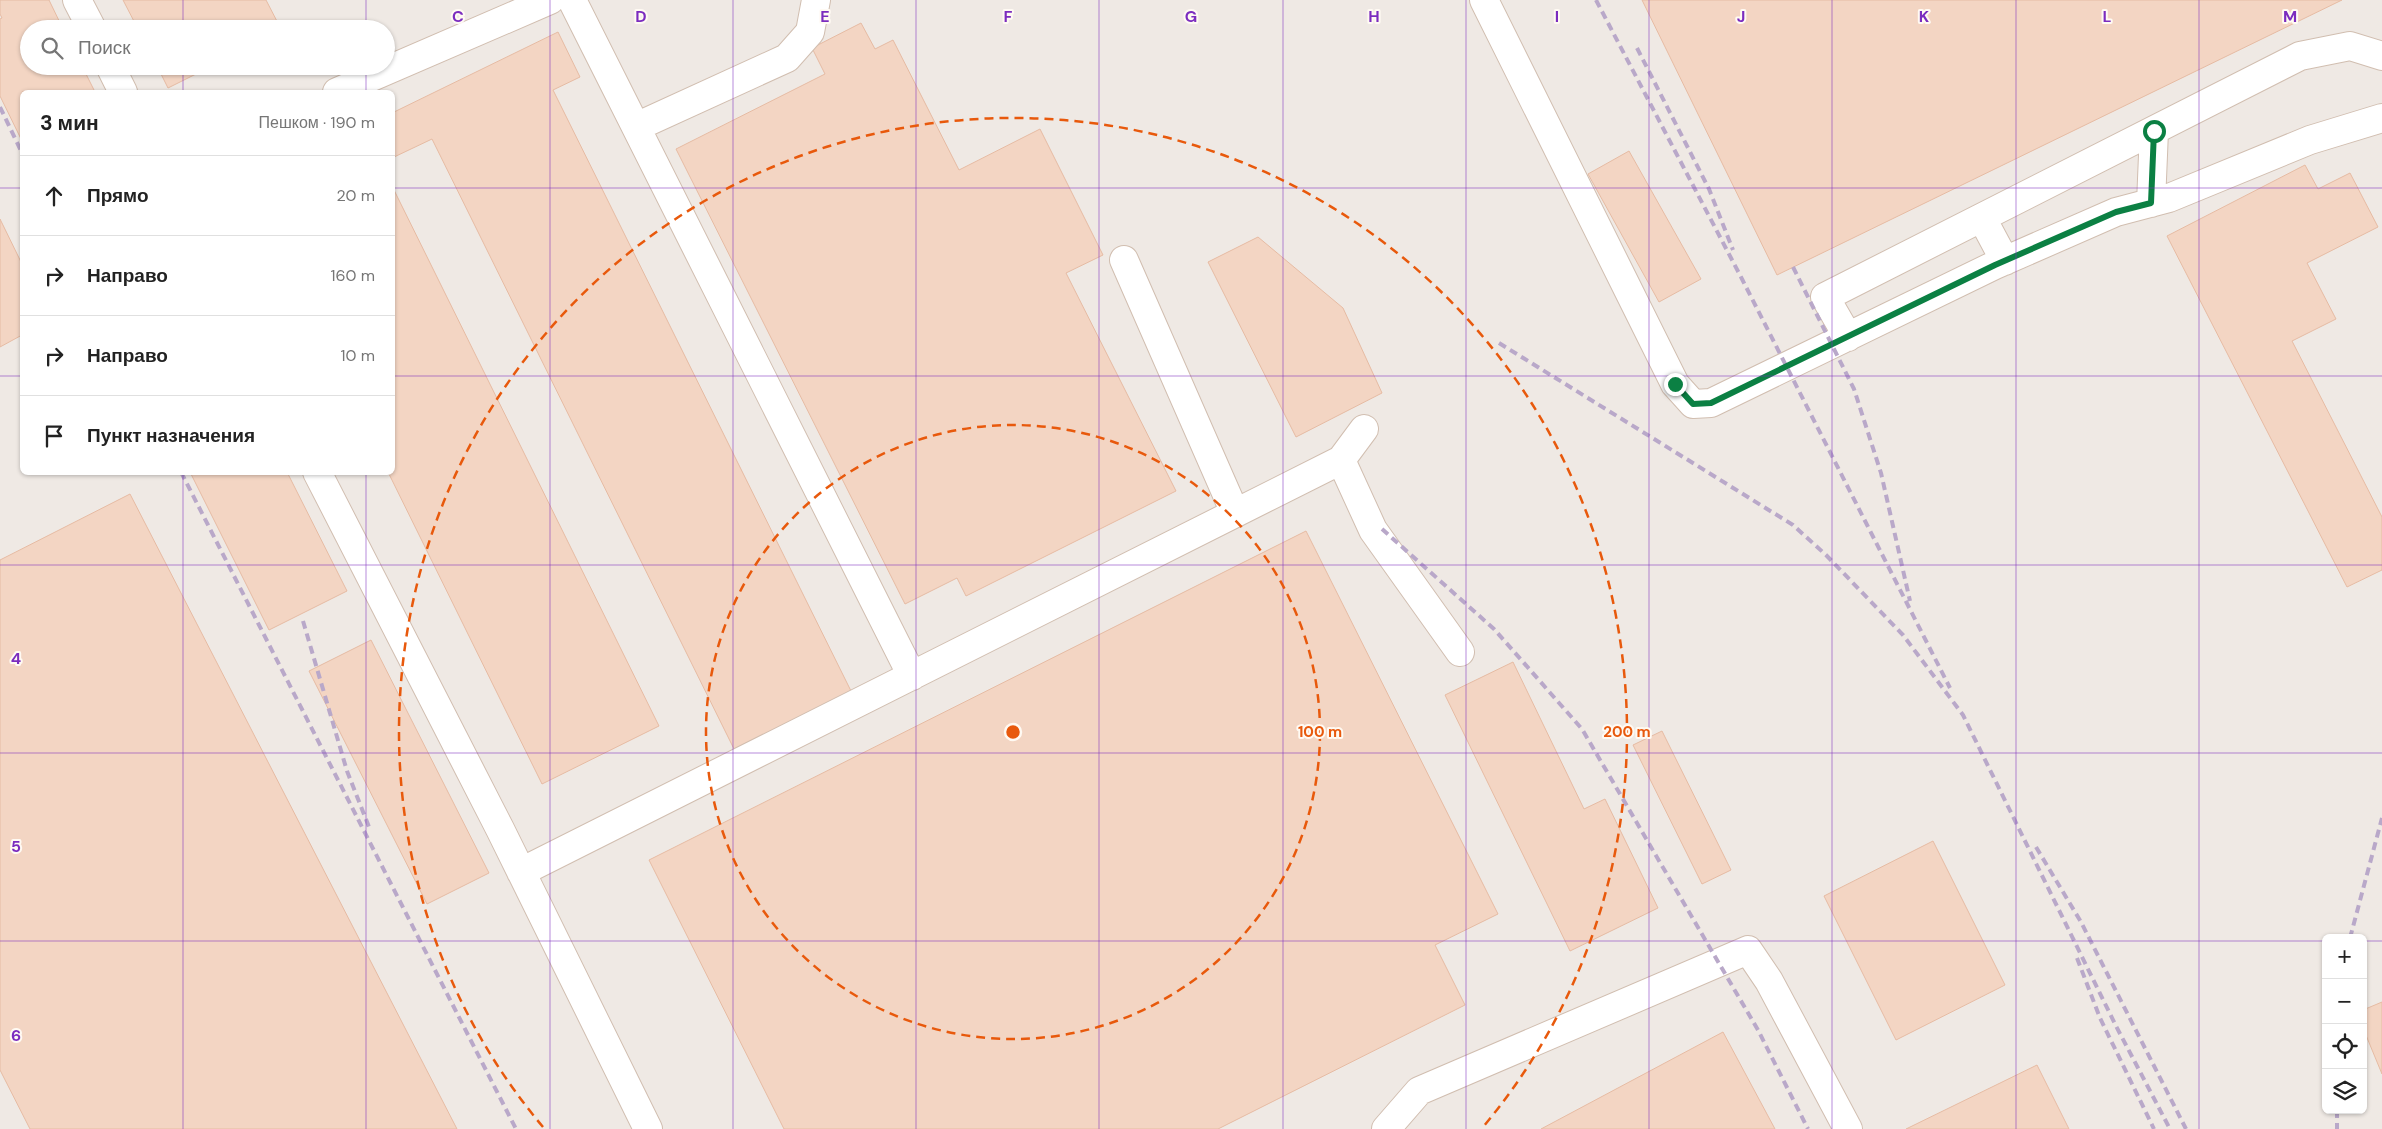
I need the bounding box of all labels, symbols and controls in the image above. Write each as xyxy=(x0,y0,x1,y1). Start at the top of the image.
text: C xyxy=(452,6,464,27)
text: D xyxy=(635,6,647,27)
text: E xyxy=(820,6,830,27)
text: F xyxy=(1004,6,1013,27)
text: G xyxy=(1185,6,1197,27)
text: H xyxy=(1368,6,1380,27)
text: I xyxy=(1555,6,1559,27)
text: J xyxy=(1737,6,1745,27)
text: K xyxy=(1919,6,1930,27)
text: L xyxy=(2103,6,2112,27)
text: M xyxy=(2283,6,2297,27)
search box xyxy=(20,20,395,75)
icon: search xyxy=(38,34,66,62)
text: Поиск xyxy=(78,35,131,60)
text: 3 мин xyxy=(40,109,99,137)
text: Пешком · 190 m xyxy=(259,112,375,133)
route start xyxy=(2143,120,2166,143)
icon: ahead xyxy=(40,182,68,210)
text: Прямо xyxy=(87,183,149,208)
text: 20 m xyxy=(336,185,375,206)
icon: right xyxy=(40,262,68,290)
text: Направо xyxy=(87,263,168,288)
text: 160 m xyxy=(331,265,375,286)
icon: right xyxy=(40,342,68,370)
text: Направо xyxy=(87,343,168,368)
text: 10 m xyxy=(341,345,375,366)
route end xyxy=(1664,373,1687,396)
icon: arrive xyxy=(40,422,68,450)
text: Пункт назначения xyxy=(87,423,255,448)
text: 4 xyxy=(11,648,21,669)
text: 100 m xyxy=(1298,722,1342,742)
text: 200 m xyxy=(1603,722,1651,742)
centre of rings xyxy=(1004,723,1022,741)
text: 5 xyxy=(11,836,21,857)
map controls xyxy=(2322,934,2367,1114)
button: + xyxy=(2322,934,2367,979)
button: − xyxy=(2322,979,2367,1024)
button: locate xyxy=(2322,1024,2367,1069)
text: 6 xyxy=(11,1025,21,1046)
button: layers xyxy=(2322,1069,2367,1114)

